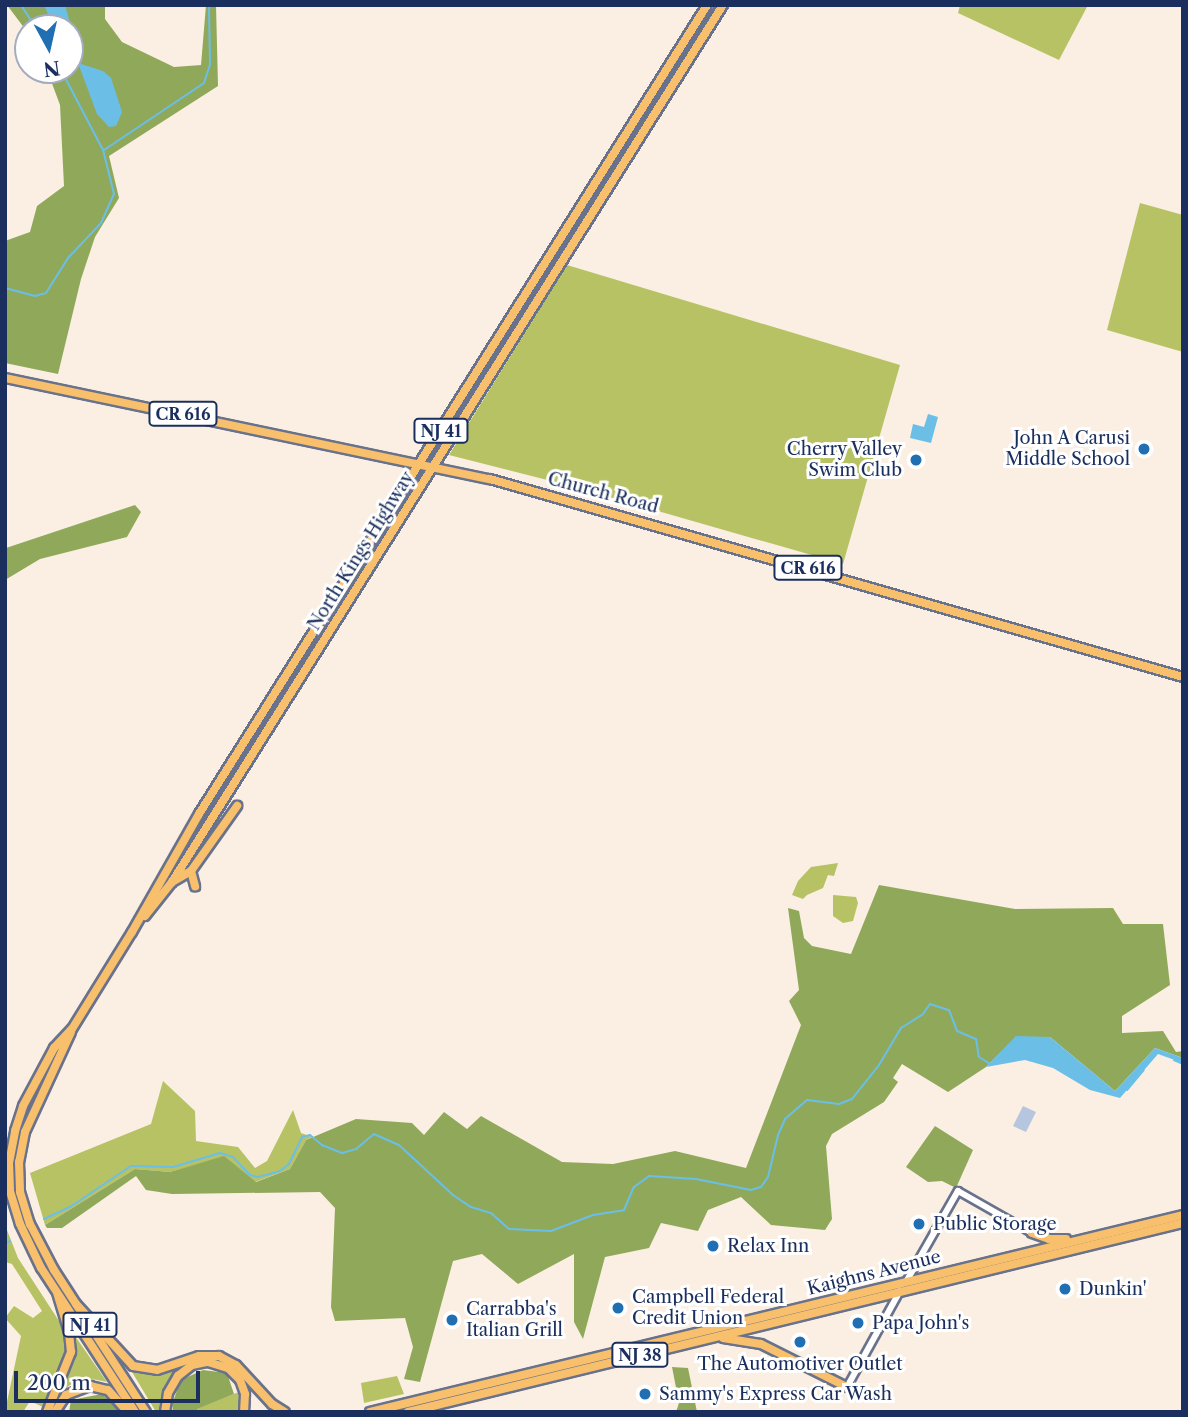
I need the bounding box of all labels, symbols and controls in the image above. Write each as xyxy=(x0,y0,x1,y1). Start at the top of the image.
north arrow xyxy=(14,14,84,84)
text: N xyxy=(42,56,61,81)
road number: CR 616 xyxy=(148,402,218,426)
road number: NJ 41 xyxy=(413,418,469,444)
place label: John A Carusi Middle School xyxy=(1005,428,1130,471)
place label: Cherry Valley Swim Club xyxy=(786,439,902,482)
marker: John A Carusi Middle School xyxy=(1136,441,1152,457)
marker: Cherry Valley Swim Club xyxy=(908,452,924,468)
street label: North Kings Highway xyxy=(303,468,419,634)
street label: Church Road xyxy=(545,468,661,518)
road number: CR 616 xyxy=(773,555,843,580)
place label: Public Storage xyxy=(933,1213,1057,1235)
marker: Public Storage xyxy=(911,1216,927,1232)
place label: Relax Inn xyxy=(727,1235,810,1257)
marker: Relax Inn xyxy=(705,1238,721,1254)
street label: Kaighns Avenue xyxy=(805,1246,943,1300)
place label: Dunkin' xyxy=(1079,1278,1147,1300)
marker: Dunkin' xyxy=(1057,1281,1073,1297)
place label: Campbell Federal Credit Union xyxy=(632,1287,784,1330)
place label: Carrabba's Italian Grill xyxy=(466,1299,563,1342)
marker: Campbell Federal Credit Union xyxy=(610,1300,626,1316)
road number: NJ 41 xyxy=(62,1312,118,1338)
marker: Carrabba's Italian Grill xyxy=(444,1312,460,1328)
place label: Papa John's xyxy=(872,1312,970,1334)
marker: Papa John's xyxy=(850,1315,866,1331)
marker: The Automotiver Outlet xyxy=(792,1334,808,1350)
road number: NJ 38 xyxy=(610,1343,670,1368)
place label: The Automotiver Outlet xyxy=(697,1353,903,1375)
scale bar xyxy=(18,1358,203,1402)
text: 200 m xyxy=(27,1370,91,1395)
place label: Sammy's Express Car Wash xyxy=(659,1383,893,1405)
marker: Sammy's Express Car Wash xyxy=(637,1386,653,1402)

